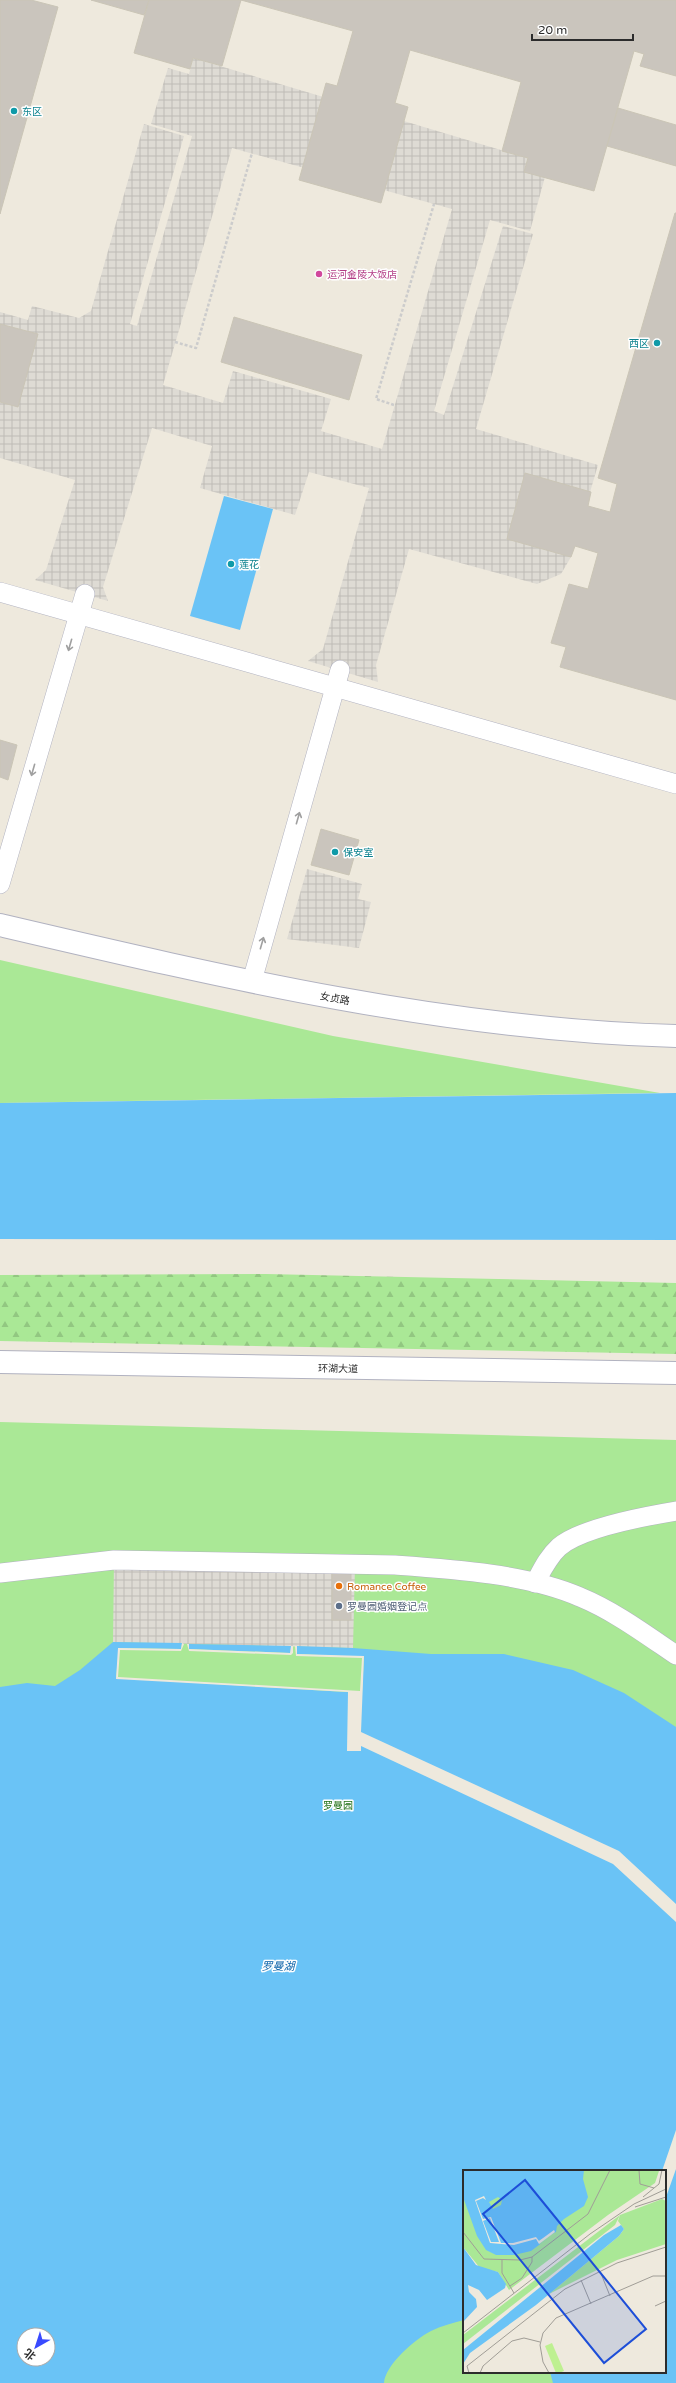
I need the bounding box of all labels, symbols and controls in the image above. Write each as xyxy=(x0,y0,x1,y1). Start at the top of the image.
scale bar xyxy=(532,16,633,42)
text: 20 m xyxy=(538,23,567,37)
marker: 东区 xyxy=(9,106,19,116)
place label: 东区 xyxy=(22,106,42,118)
marker: 运河金陵大饭店 xyxy=(314,269,324,279)
place label: 运河金陵大饭店 xyxy=(327,269,397,281)
place label: 西区 xyxy=(629,338,649,350)
marker: 西区 xyxy=(652,338,662,348)
marker: 莲花 xyxy=(226,559,236,569)
place label: 莲花 xyxy=(239,559,259,571)
one-way arrow xyxy=(66,638,73,651)
one-way arrow xyxy=(29,763,36,776)
one-way arrow xyxy=(295,812,302,825)
marker: 保安室 xyxy=(330,847,340,857)
place label: 保安室 xyxy=(343,847,373,859)
one-way arrow xyxy=(259,937,267,950)
street label: 女贞路 xyxy=(319,990,351,1007)
street label: 环湖大道 xyxy=(318,1363,358,1375)
marker: Romance Coffee xyxy=(334,1581,344,1591)
place label: Romance Coffee xyxy=(347,1581,427,1593)
marker: 罗曼园婚姻登记点 xyxy=(334,1601,344,1611)
place label: 罗曼园婚姻登记点 xyxy=(347,1601,427,1613)
park label: 罗曼园 xyxy=(323,1800,353,1812)
water label: 罗曼湖 xyxy=(262,1960,296,1973)
inset map xyxy=(463,2170,666,2373)
north arrow xyxy=(16,2327,56,2367)
text: 北 xyxy=(22,2346,38,2363)

